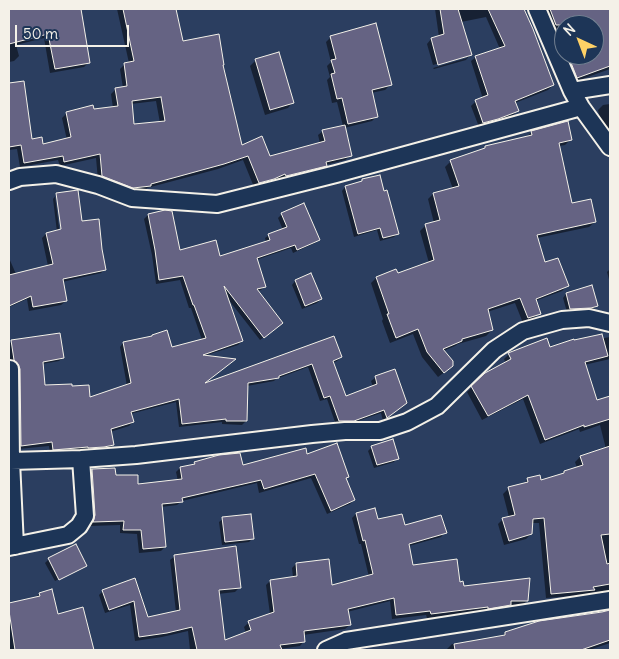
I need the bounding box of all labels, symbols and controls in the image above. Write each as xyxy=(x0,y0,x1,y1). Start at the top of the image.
scale bar xyxy=(18,15,131,47)
north arrow xyxy=(554,15,604,65)
text: N xyxy=(560,20,579,40)
text: 50 m xyxy=(23,24,58,43)

